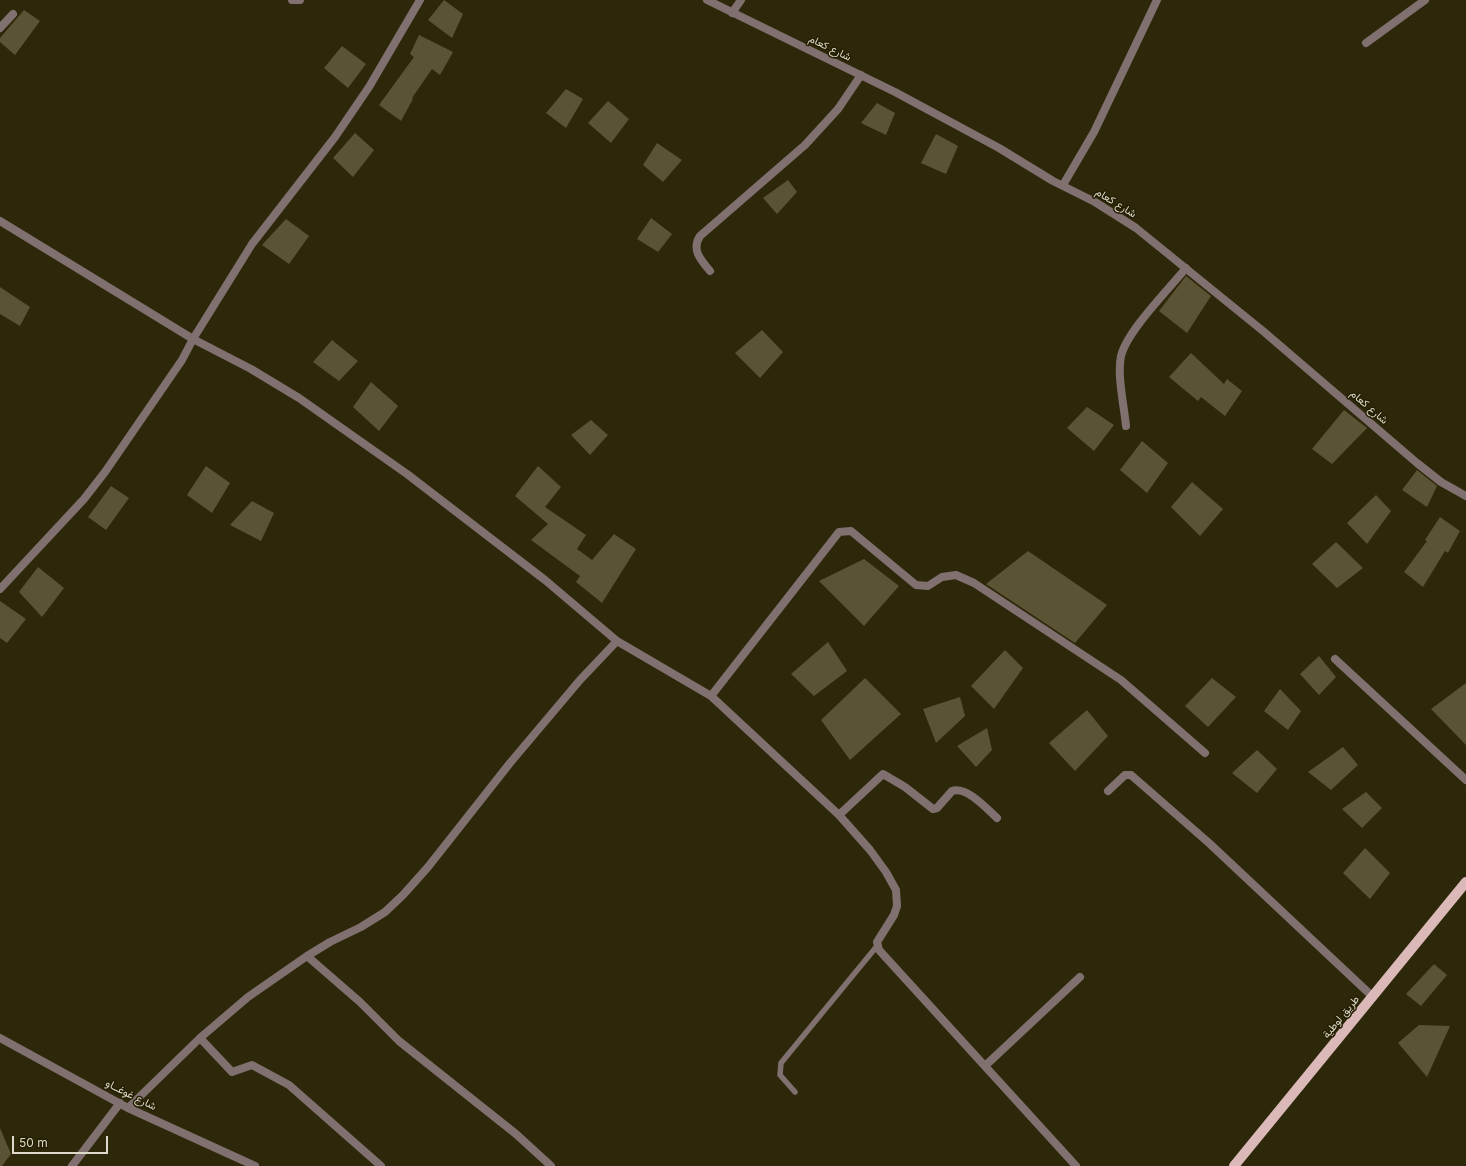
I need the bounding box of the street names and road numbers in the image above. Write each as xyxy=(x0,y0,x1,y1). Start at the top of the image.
street label: شارع كعام xyxy=(807,32,853,64)
street label: شارع كعام xyxy=(1093,185,1139,221)
street label: شارع كعام xyxy=(1347,387,1391,427)
street label: طريق لوطية xyxy=(1320,993,1362,1041)
street label: شارع غوغــاو xyxy=(103,1077,159,1113)

